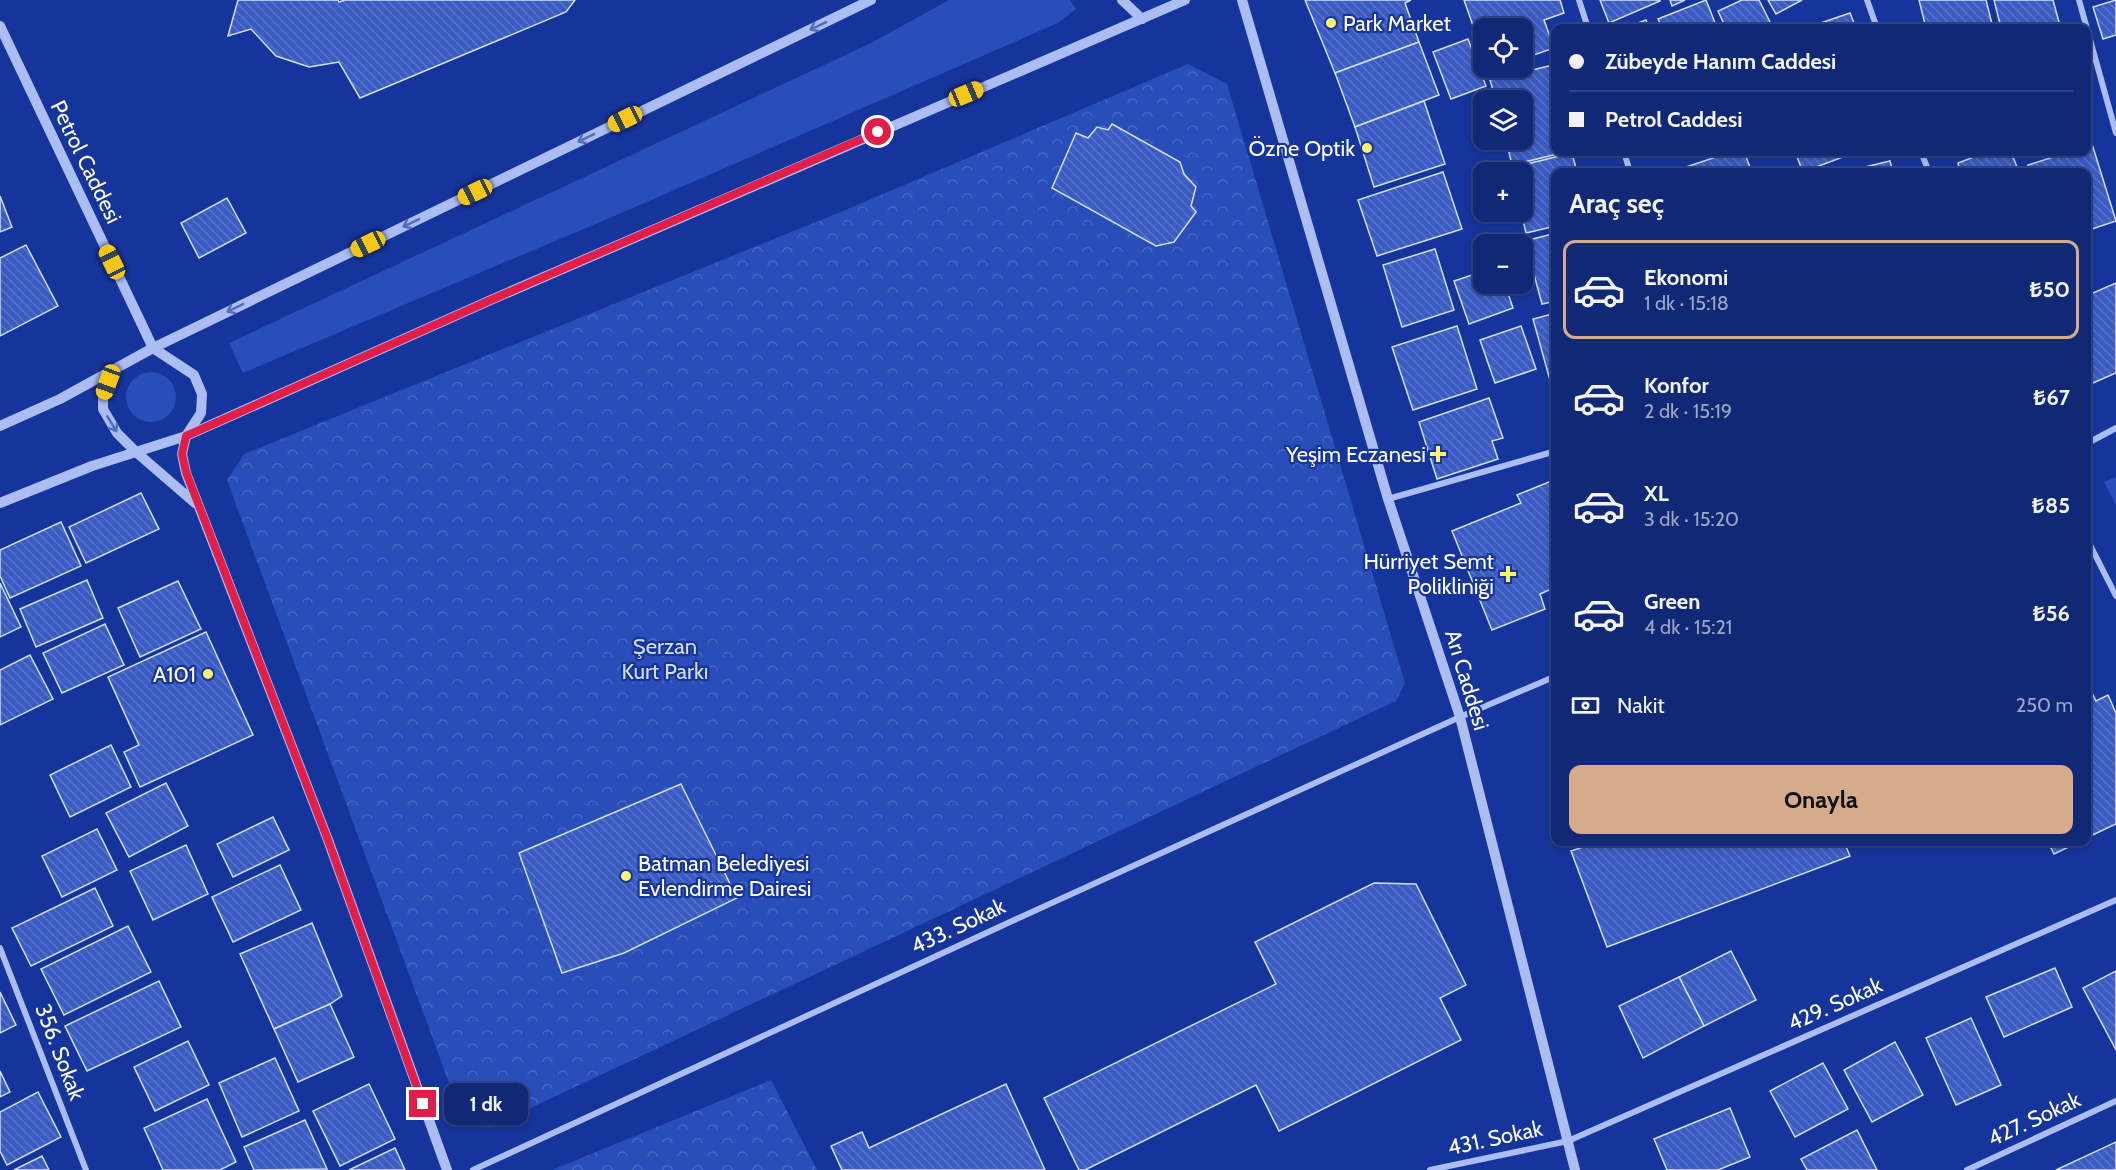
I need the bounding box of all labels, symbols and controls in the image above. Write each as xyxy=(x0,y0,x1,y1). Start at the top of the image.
place label: Park Market xyxy=(1343,10,1451,37)
marker: Park Market xyxy=(1324,16,1338,30)
map controls xyxy=(1473,18,1533,294)
button: locate xyxy=(1473,18,1533,78)
one-way arrow xyxy=(810,20,828,32)
text: Zübeyde Hanım Caddesi xyxy=(1605,48,1836,75)
car xyxy=(946,79,986,109)
button: layers xyxy=(1473,90,1533,150)
street label: Petrol Caddesi xyxy=(45,96,127,228)
car xyxy=(605,103,645,135)
text: Petrol Caddesi xyxy=(1605,106,1742,133)
route start xyxy=(864,118,891,145)
one-way arrow xyxy=(578,133,596,145)
place label: Özne Optik xyxy=(1248,135,1355,162)
marker: Özne Optik xyxy=(1360,141,1374,155)
button: + xyxy=(1473,162,1533,222)
car xyxy=(455,176,495,208)
text: Araç seç xyxy=(1569,187,1664,220)
one-way arrow xyxy=(402,218,420,230)
car xyxy=(348,228,388,260)
button: − xyxy=(1473,234,1533,294)
car xyxy=(96,242,128,282)
icon: car xyxy=(1572,263,1626,317)
text: Ekonomi xyxy=(1644,264,1728,291)
text: ₺50 xyxy=(2030,276,2070,303)
text: 1 dk · 15:18 xyxy=(1644,291,1729,315)
one-way arrow xyxy=(227,303,245,315)
car xyxy=(93,362,123,402)
icon: car xyxy=(1572,371,1626,425)
text: Konfor xyxy=(1644,372,1709,399)
text: ₺67 xyxy=(2033,384,2070,411)
text: 2 dk · 15:19 xyxy=(1644,399,1732,423)
one-way arrow xyxy=(106,415,118,432)
place label: Yeşim Eczanesi xyxy=(1285,441,1426,468)
marker: Yeşim Eczanesi xyxy=(1431,447,1445,461)
icon: car xyxy=(1572,479,1626,533)
text: XL xyxy=(1644,480,1669,507)
text: ₺85 xyxy=(2032,492,2070,519)
text: 3 dk · 15:20 xyxy=(1644,507,1739,531)
place label: Hürriyet Semt Polikliniği xyxy=(1363,548,1495,600)
marker: Hürriyet Semt Polikliniği xyxy=(1499,565,1517,583)
icon: car xyxy=(1572,587,1626,641)
text: Green xyxy=(1644,588,1700,615)
text: ₺56 xyxy=(2033,600,2070,627)
text: 4 dk · 15:21 xyxy=(1644,615,1732,639)
street label: Arı Caddesi xyxy=(1439,626,1495,734)
park label: Şerzan Kurt Parkı xyxy=(621,633,709,685)
place label: A101 xyxy=(153,661,196,688)
marker: A101 xyxy=(201,667,215,681)
icon: cash xyxy=(1569,689,1602,722)
text: Nakit xyxy=(1617,692,1665,719)
text: 250 m xyxy=(2016,693,2073,717)
button: Onayla xyxy=(1569,765,2073,834)
place label: Batman Belediyesi Evlendirme Dairesi xyxy=(638,850,811,902)
marker: Batman Belediyesi Evlendirme Dairesi xyxy=(619,869,633,883)
street label: 433. Sokak xyxy=(906,892,1010,960)
street label: 429. Sokak xyxy=(1783,971,1887,1037)
street label: 356. Sokak xyxy=(29,1000,91,1104)
callout: 1 dk xyxy=(444,1083,528,1125)
street label: 427. Sokak xyxy=(1983,1086,2085,1152)
route end xyxy=(409,1090,436,1117)
text: 1 dk xyxy=(470,1092,503,1116)
street label: 431. Sokak xyxy=(1445,1115,1545,1161)

